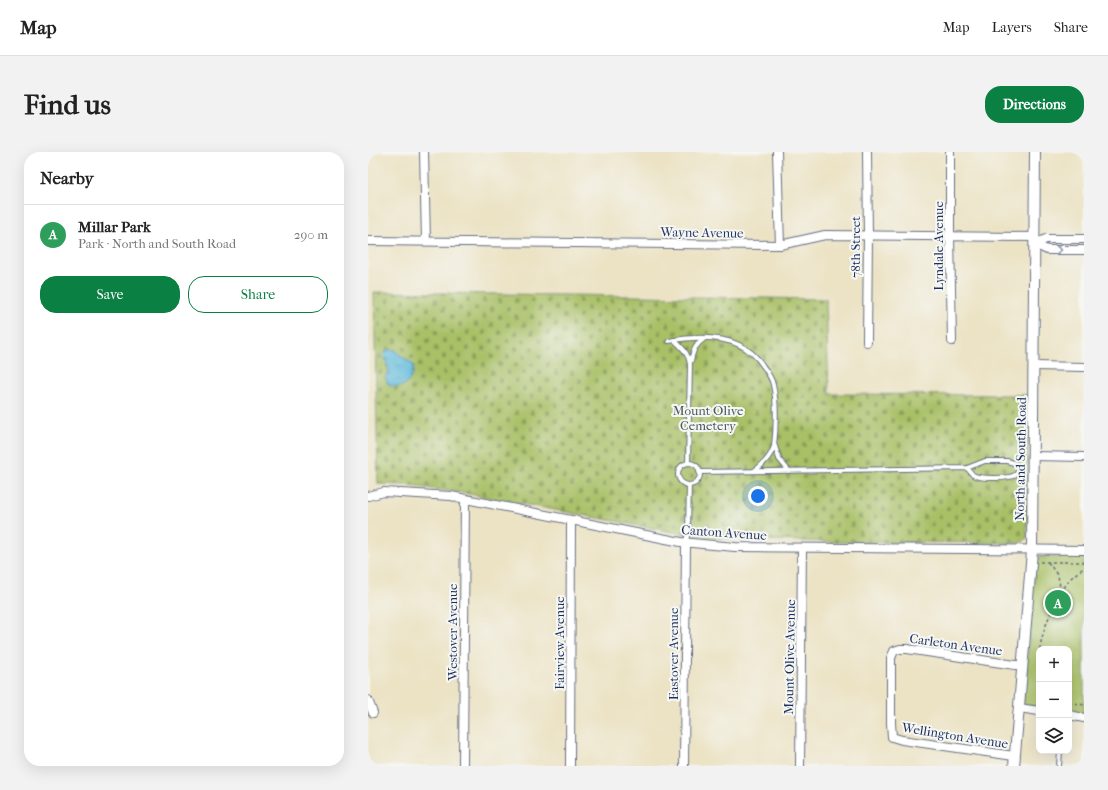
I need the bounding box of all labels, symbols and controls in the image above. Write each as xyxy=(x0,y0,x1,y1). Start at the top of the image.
text: Map xyxy=(20,17,56,39)
text: Map xyxy=(943,19,970,36)
text: Layers xyxy=(992,19,1032,36)
text: Share xyxy=(1054,19,1088,36)
button: Directions xyxy=(985,86,1084,123)
text: Find us xyxy=(24,88,111,121)
text: Nearby xyxy=(40,168,94,188)
street label: Lyndale Avenue xyxy=(931,201,946,291)
street label: 78th Street xyxy=(848,216,863,278)
text: Millar Park xyxy=(78,218,151,236)
street label: Wayne Avenue xyxy=(659,224,744,241)
text: A xyxy=(49,227,57,242)
text: 290 m xyxy=(294,227,328,242)
text: Park · North and South Road xyxy=(78,236,236,251)
one-way arrow xyxy=(1056,246,1062,254)
button: Save xyxy=(40,276,180,313)
button: Share xyxy=(188,276,328,313)
street label: North and South Road xyxy=(1012,396,1029,521)
park label: Mount Olive Cemetery xyxy=(673,403,744,433)
your location xyxy=(748,486,768,506)
street label: Canton Avenue xyxy=(681,522,768,543)
street label: Westover Avenue xyxy=(445,583,460,682)
pin: A xyxy=(1045,588,1071,618)
street label: Fairview Avenue xyxy=(552,596,567,690)
street label: Mount Olive Avenue xyxy=(781,599,798,715)
street label: Eastover Avenue xyxy=(666,607,681,700)
street label: Carleton Avenue xyxy=(909,631,1004,659)
map controls xyxy=(1036,646,1072,754)
button: + xyxy=(1036,646,1072,682)
button: − xyxy=(1036,682,1072,718)
button: layers xyxy=(1036,718,1072,754)
street label: Wellington Avenue xyxy=(900,720,1010,751)

